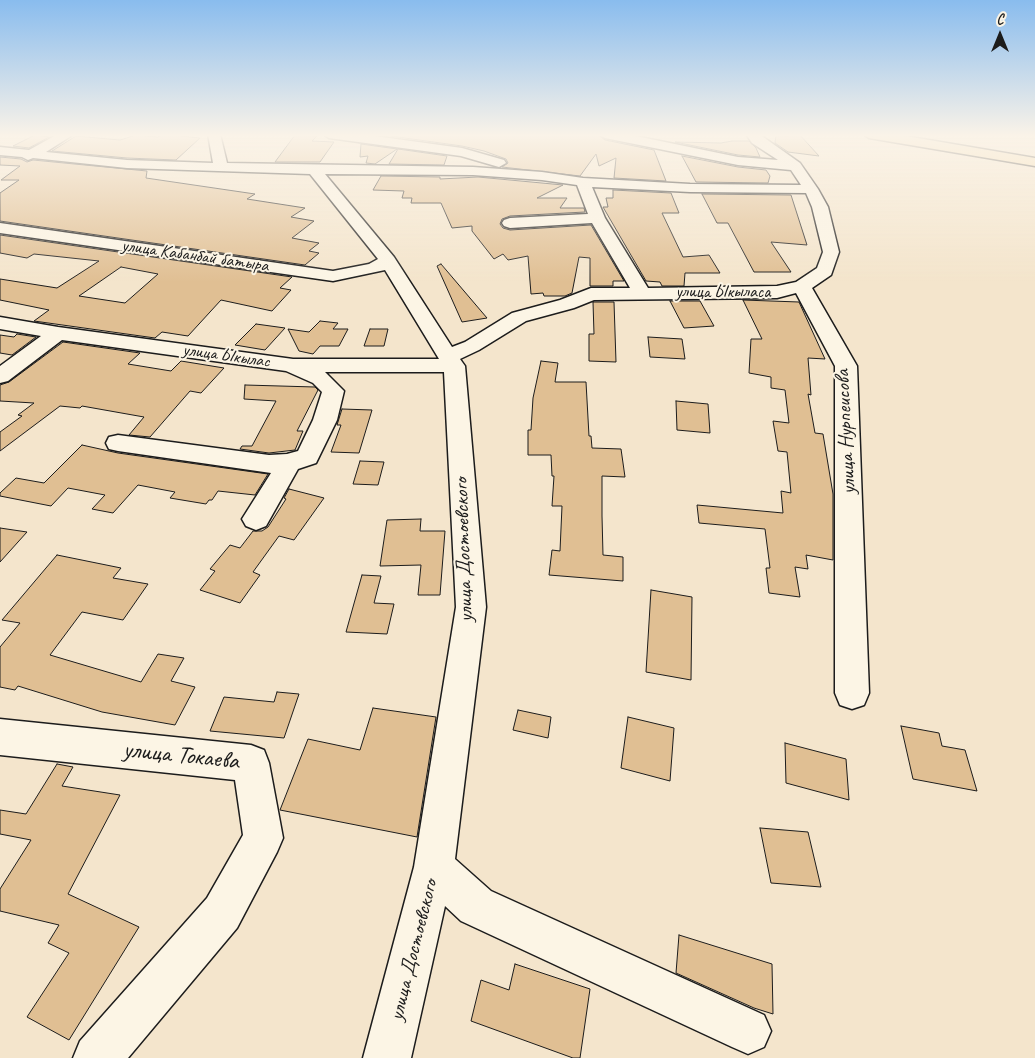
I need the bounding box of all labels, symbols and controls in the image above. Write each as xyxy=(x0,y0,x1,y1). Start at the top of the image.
north arrow xyxy=(975,10,1025,60)
text: С xyxy=(997,11,1003,28)
street label: улица Кабанбай батыра xyxy=(120,235,270,277)
street label: улица Ыкыласа xyxy=(676,281,770,303)
street label: улица Ыкылас xyxy=(181,339,271,373)
street label: улица Нурпеисова xyxy=(830,369,862,495)
street label: улица Достоевского xyxy=(449,477,479,623)
street label: улица Токаева xyxy=(122,735,240,777)
street label: улица Достоевского xyxy=(384,877,444,1023)

